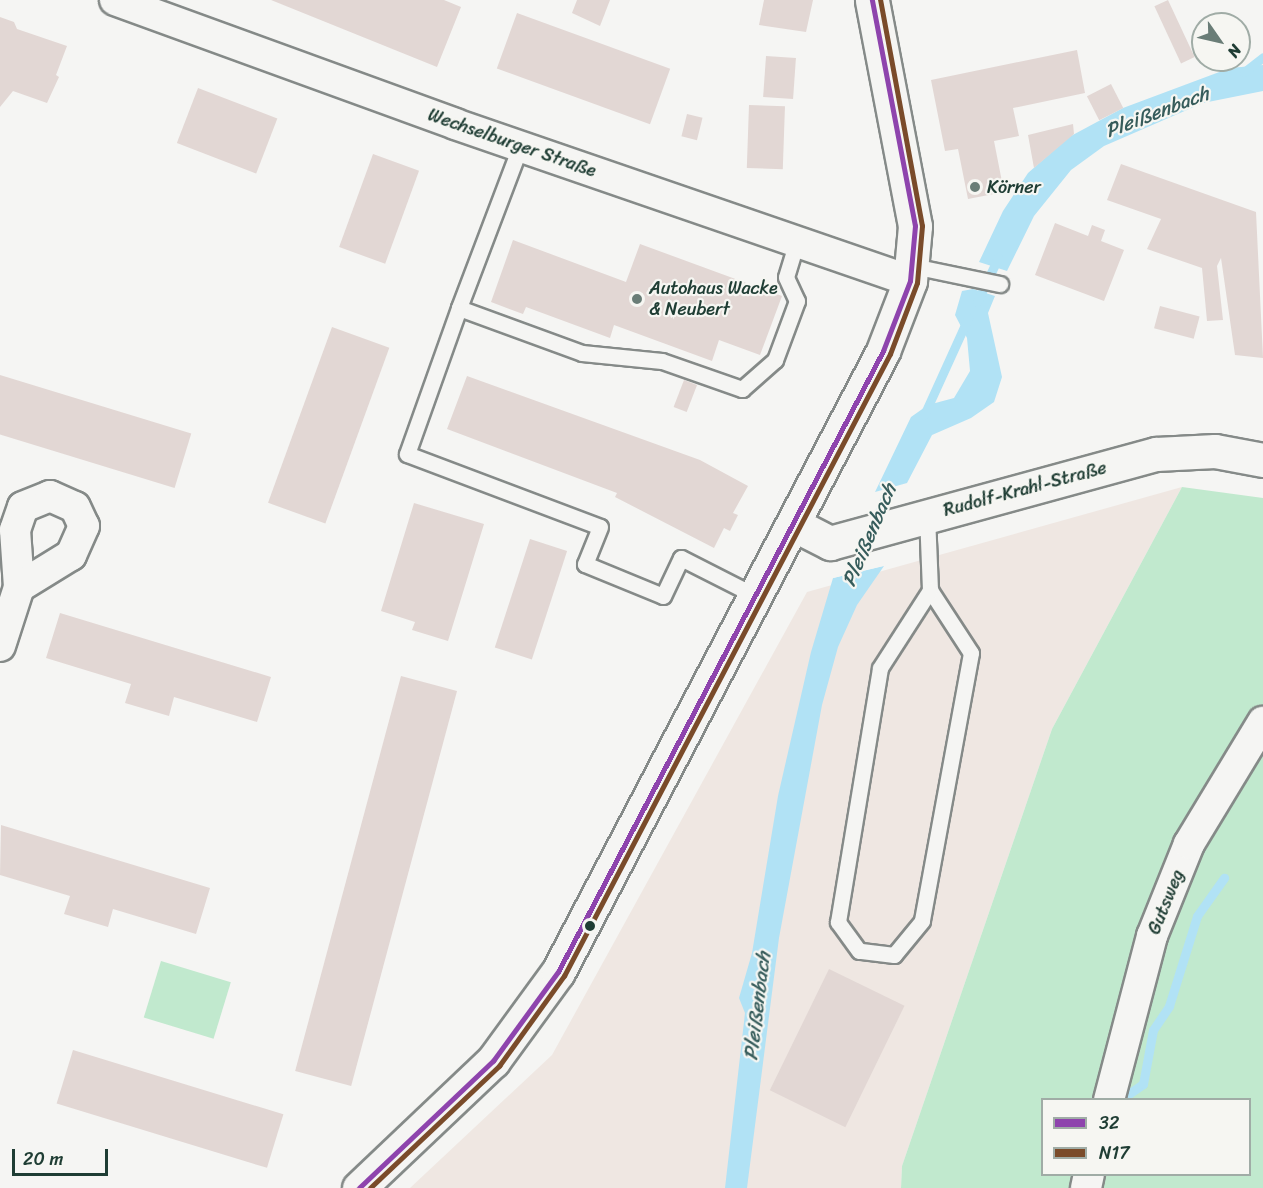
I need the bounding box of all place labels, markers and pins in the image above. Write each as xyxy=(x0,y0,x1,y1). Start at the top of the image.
place label: Körner xyxy=(987,176,1041,198)
marker: Körner xyxy=(968,180,982,194)
place label: Autohaus Wacke & Neubert xyxy=(649,278,778,320)
marker: Autohaus Wacke & Neubert xyxy=(630,292,644,306)
unlabelled marker xyxy=(584,920,596,932)

